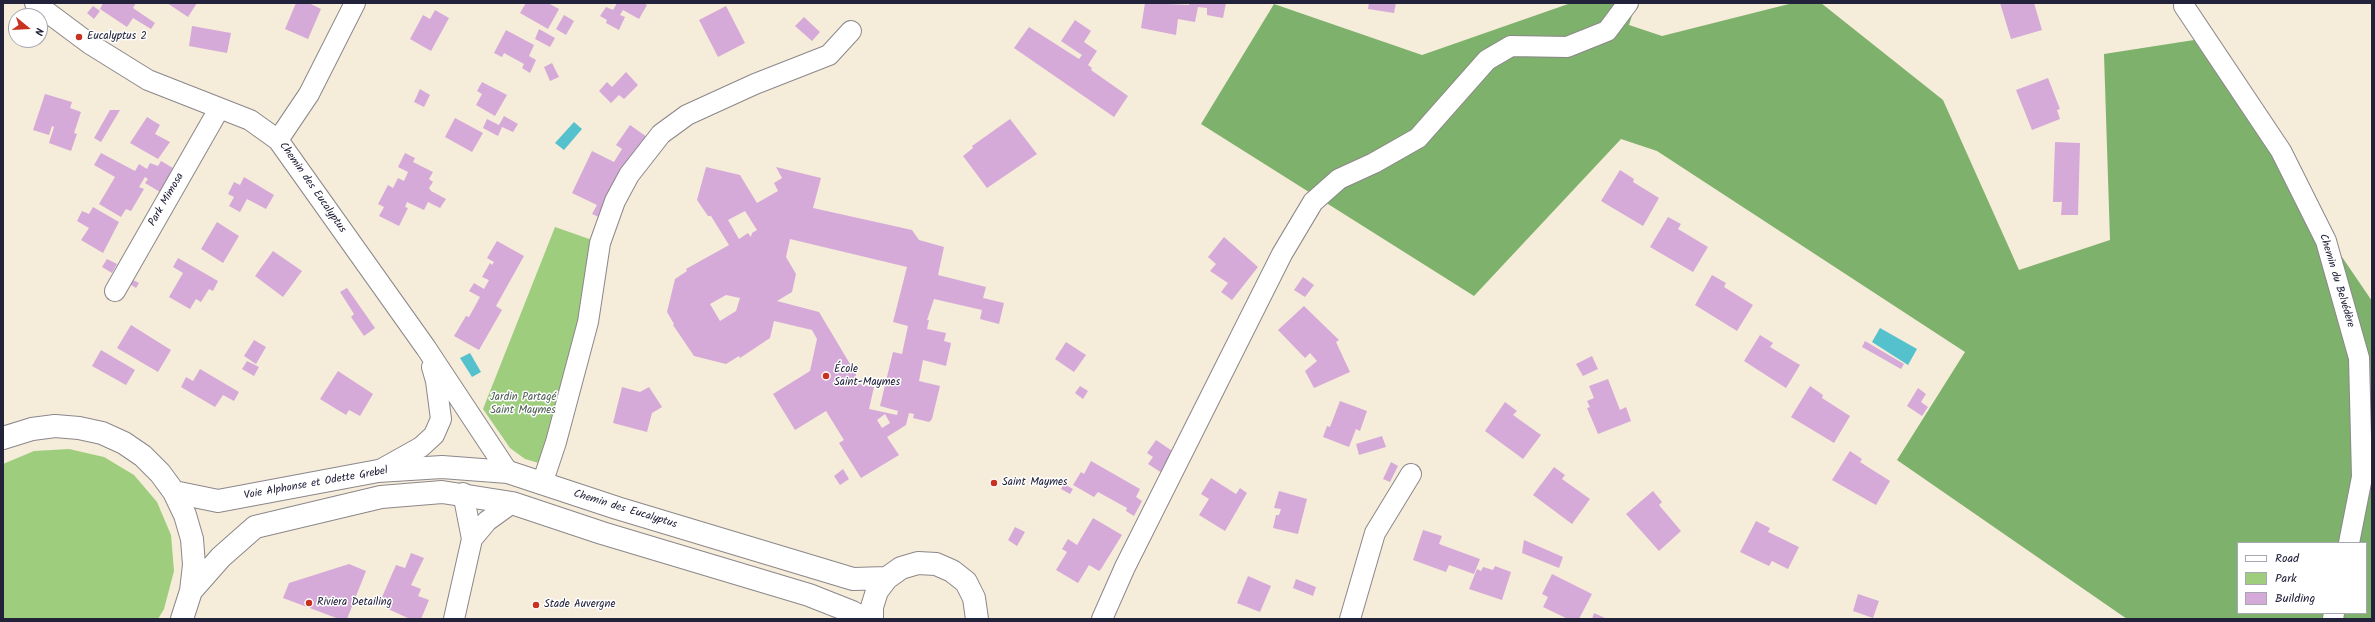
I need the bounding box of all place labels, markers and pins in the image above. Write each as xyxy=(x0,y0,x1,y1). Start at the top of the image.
place label: Eucalyptus 2 xyxy=(87,30,147,44)
marker: Eucalyptus 2 xyxy=(74,32,84,42)
place label: École Saint-Maymes xyxy=(834,363,900,389)
marker: École Saint-Maymes xyxy=(821,371,831,381)
place label: Saint Maymes xyxy=(1002,476,1068,490)
marker: Saint Maymes xyxy=(989,478,999,488)
place label: Riviera Detailing xyxy=(317,596,392,610)
marker: Riviera Detailing xyxy=(304,598,314,608)
place label: Stade Auvergne xyxy=(544,598,615,612)
marker: Stade Auvergne xyxy=(531,600,541,610)

